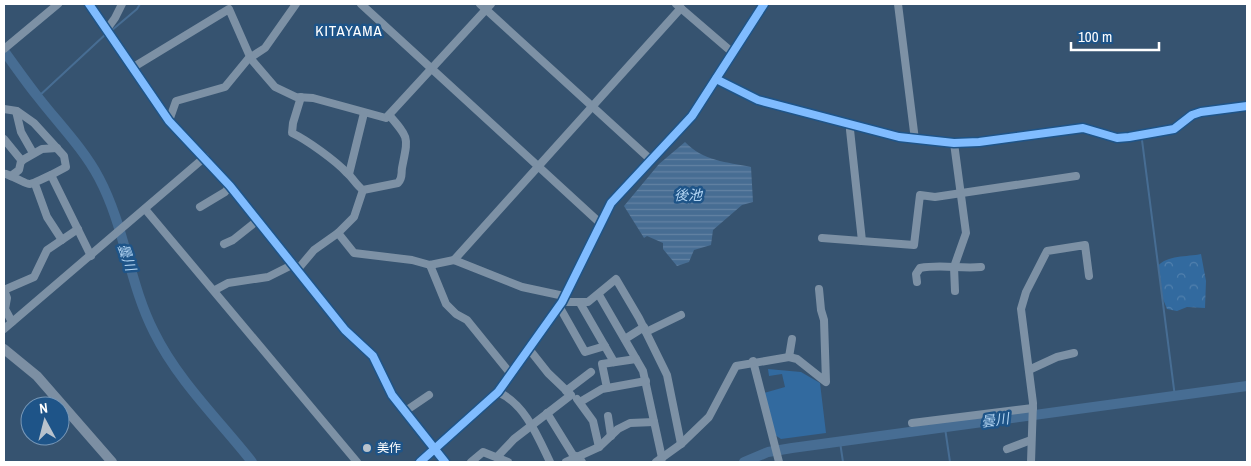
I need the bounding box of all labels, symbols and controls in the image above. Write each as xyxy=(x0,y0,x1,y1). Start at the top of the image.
district label: KITAYAMA xyxy=(315,20,383,41)
scale bar xyxy=(1071,20,1158,52)
text: 100 m xyxy=(1078,26,1112,47)
water label: 後池 xyxy=(674,186,704,204)
water label: 曇川 xyxy=(114,241,141,275)
north arrow xyxy=(20,396,70,446)
text: N xyxy=(38,399,49,418)
water label: 曇川 xyxy=(980,409,1012,431)
place label: 美作 xyxy=(377,440,401,456)
marker: 美作 xyxy=(361,442,373,454)

